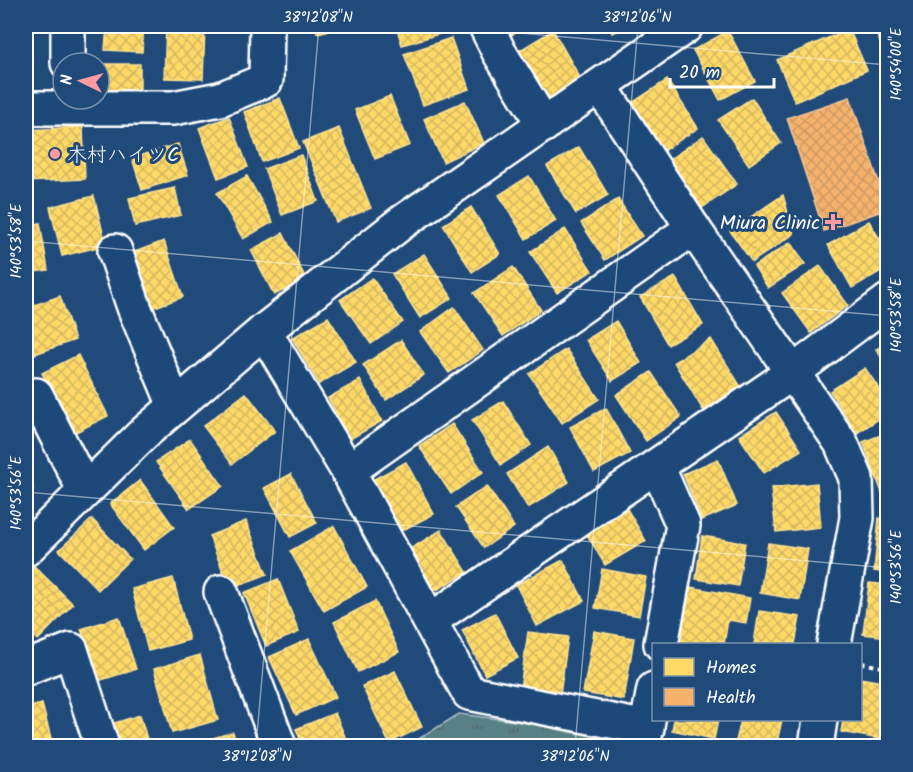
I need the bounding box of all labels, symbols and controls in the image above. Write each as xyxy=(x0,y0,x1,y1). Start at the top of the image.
text: 38°12'08"N xyxy=(283,6,353,30)
text: 38°12'06"N xyxy=(602,6,672,30)
text: 140°54'00"E xyxy=(885,26,909,100)
north arrow xyxy=(51,51,111,111)
scale bar xyxy=(670,51,774,89)
text: 20 m xyxy=(679,59,720,88)
text: N xyxy=(55,74,80,86)
place label: 木村ハイツC xyxy=(67,140,179,172)
marker: 木村ハイツC xyxy=(48,147,62,161)
text: 140°53'58"E xyxy=(5,202,29,279)
place label: Miura Clinic xyxy=(720,208,820,240)
marker: Miura Clinic xyxy=(824,213,842,231)
text: 140°53'58"E xyxy=(885,276,909,353)
text: 140°53'56"E xyxy=(5,455,29,530)
text: 140°53'56"E xyxy=(885,529,909,604)
legend xyxy=(652,643,862,721)
text: Homes xyxy=(706,654,757,683)
text: Health xyxy=(706,684,756,713)
text: 38°12'08"N xyxy=(222,745,292,769)
text: 38°12'06"N xyxy=(540,745,610,769)

